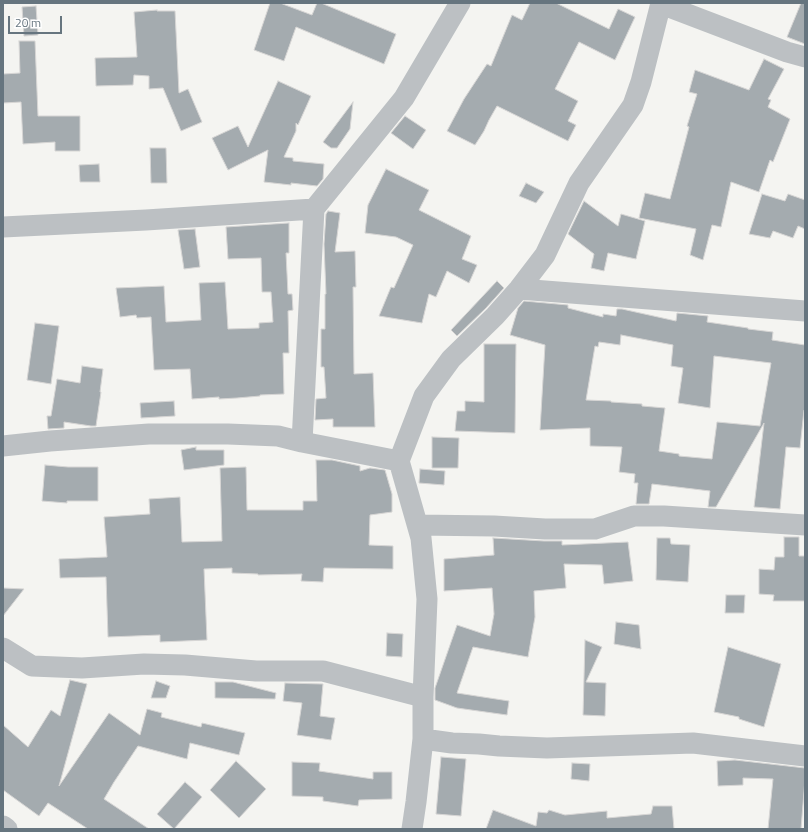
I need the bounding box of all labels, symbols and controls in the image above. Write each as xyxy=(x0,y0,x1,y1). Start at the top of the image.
scale bar xyxy=(10,8,64,34)
text: 20 m xyxy=(15,13,41,32)

